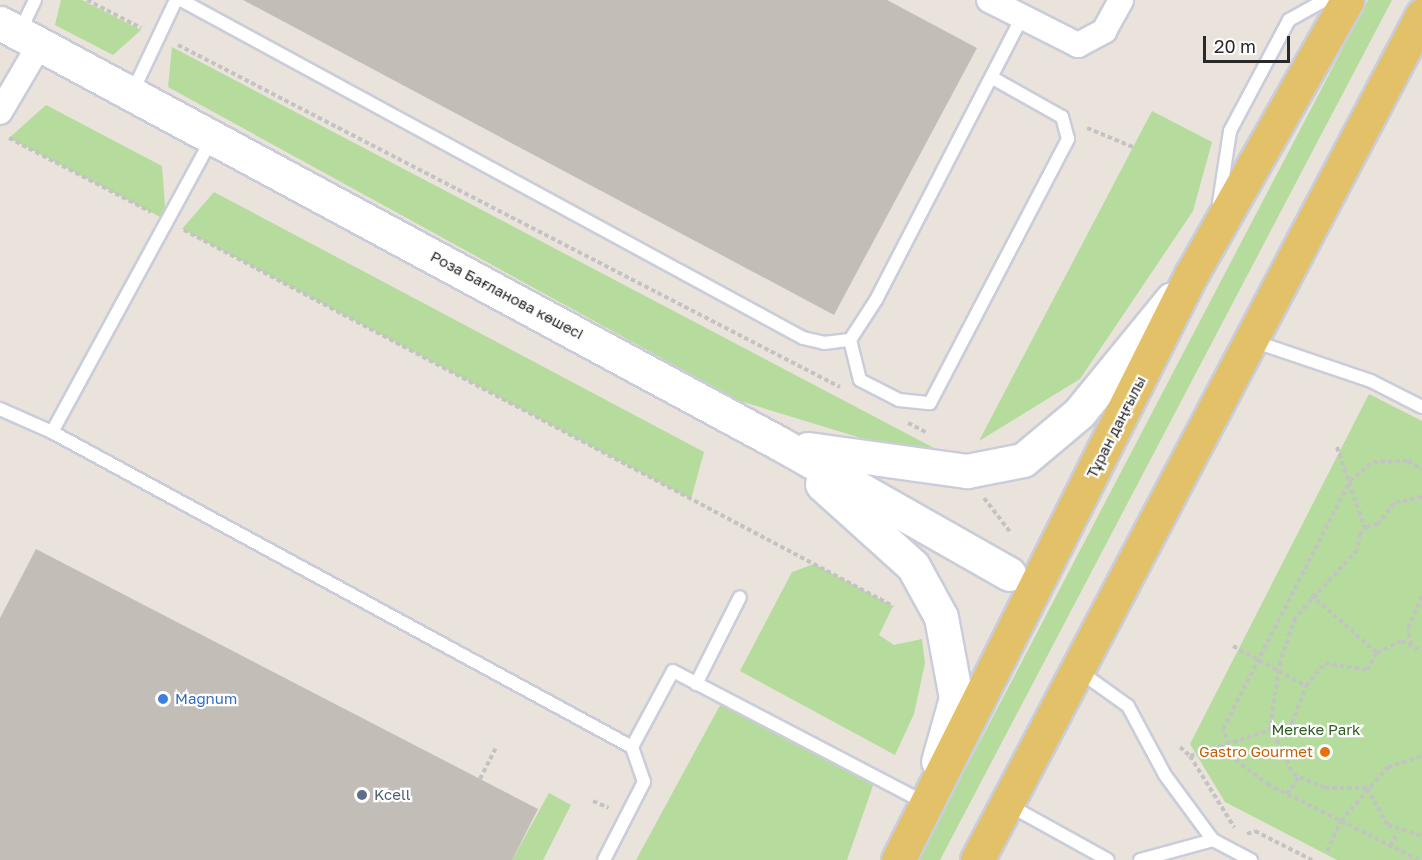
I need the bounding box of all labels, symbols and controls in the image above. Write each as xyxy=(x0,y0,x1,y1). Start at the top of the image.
scale bar xyxy=(1206,24,1293,62)
text: 20 m xyxy=(1214,35,1256,57)
street label: Роза Бағланова көшесі xyxy=(427,247,587,343)
street label: Тұран даңғылы xyxy=(1083,373,1149,481)
place label: Magnum xyxy=(175,690,237,708)
marker: Magnum xyxy=(156,692,170,706)
park label: Mereke Park xyxy=(1271,721,1361,739)
place label: Gastro Gourmet xyxy=(1199,743,1313,761)
marker: Gastro Gourmet xyxy=(1318,745,1332,759)
place label: Kcell xyxy=(374,786,411,804)
marker: Kcell xyxy=(355,788,369,802)

